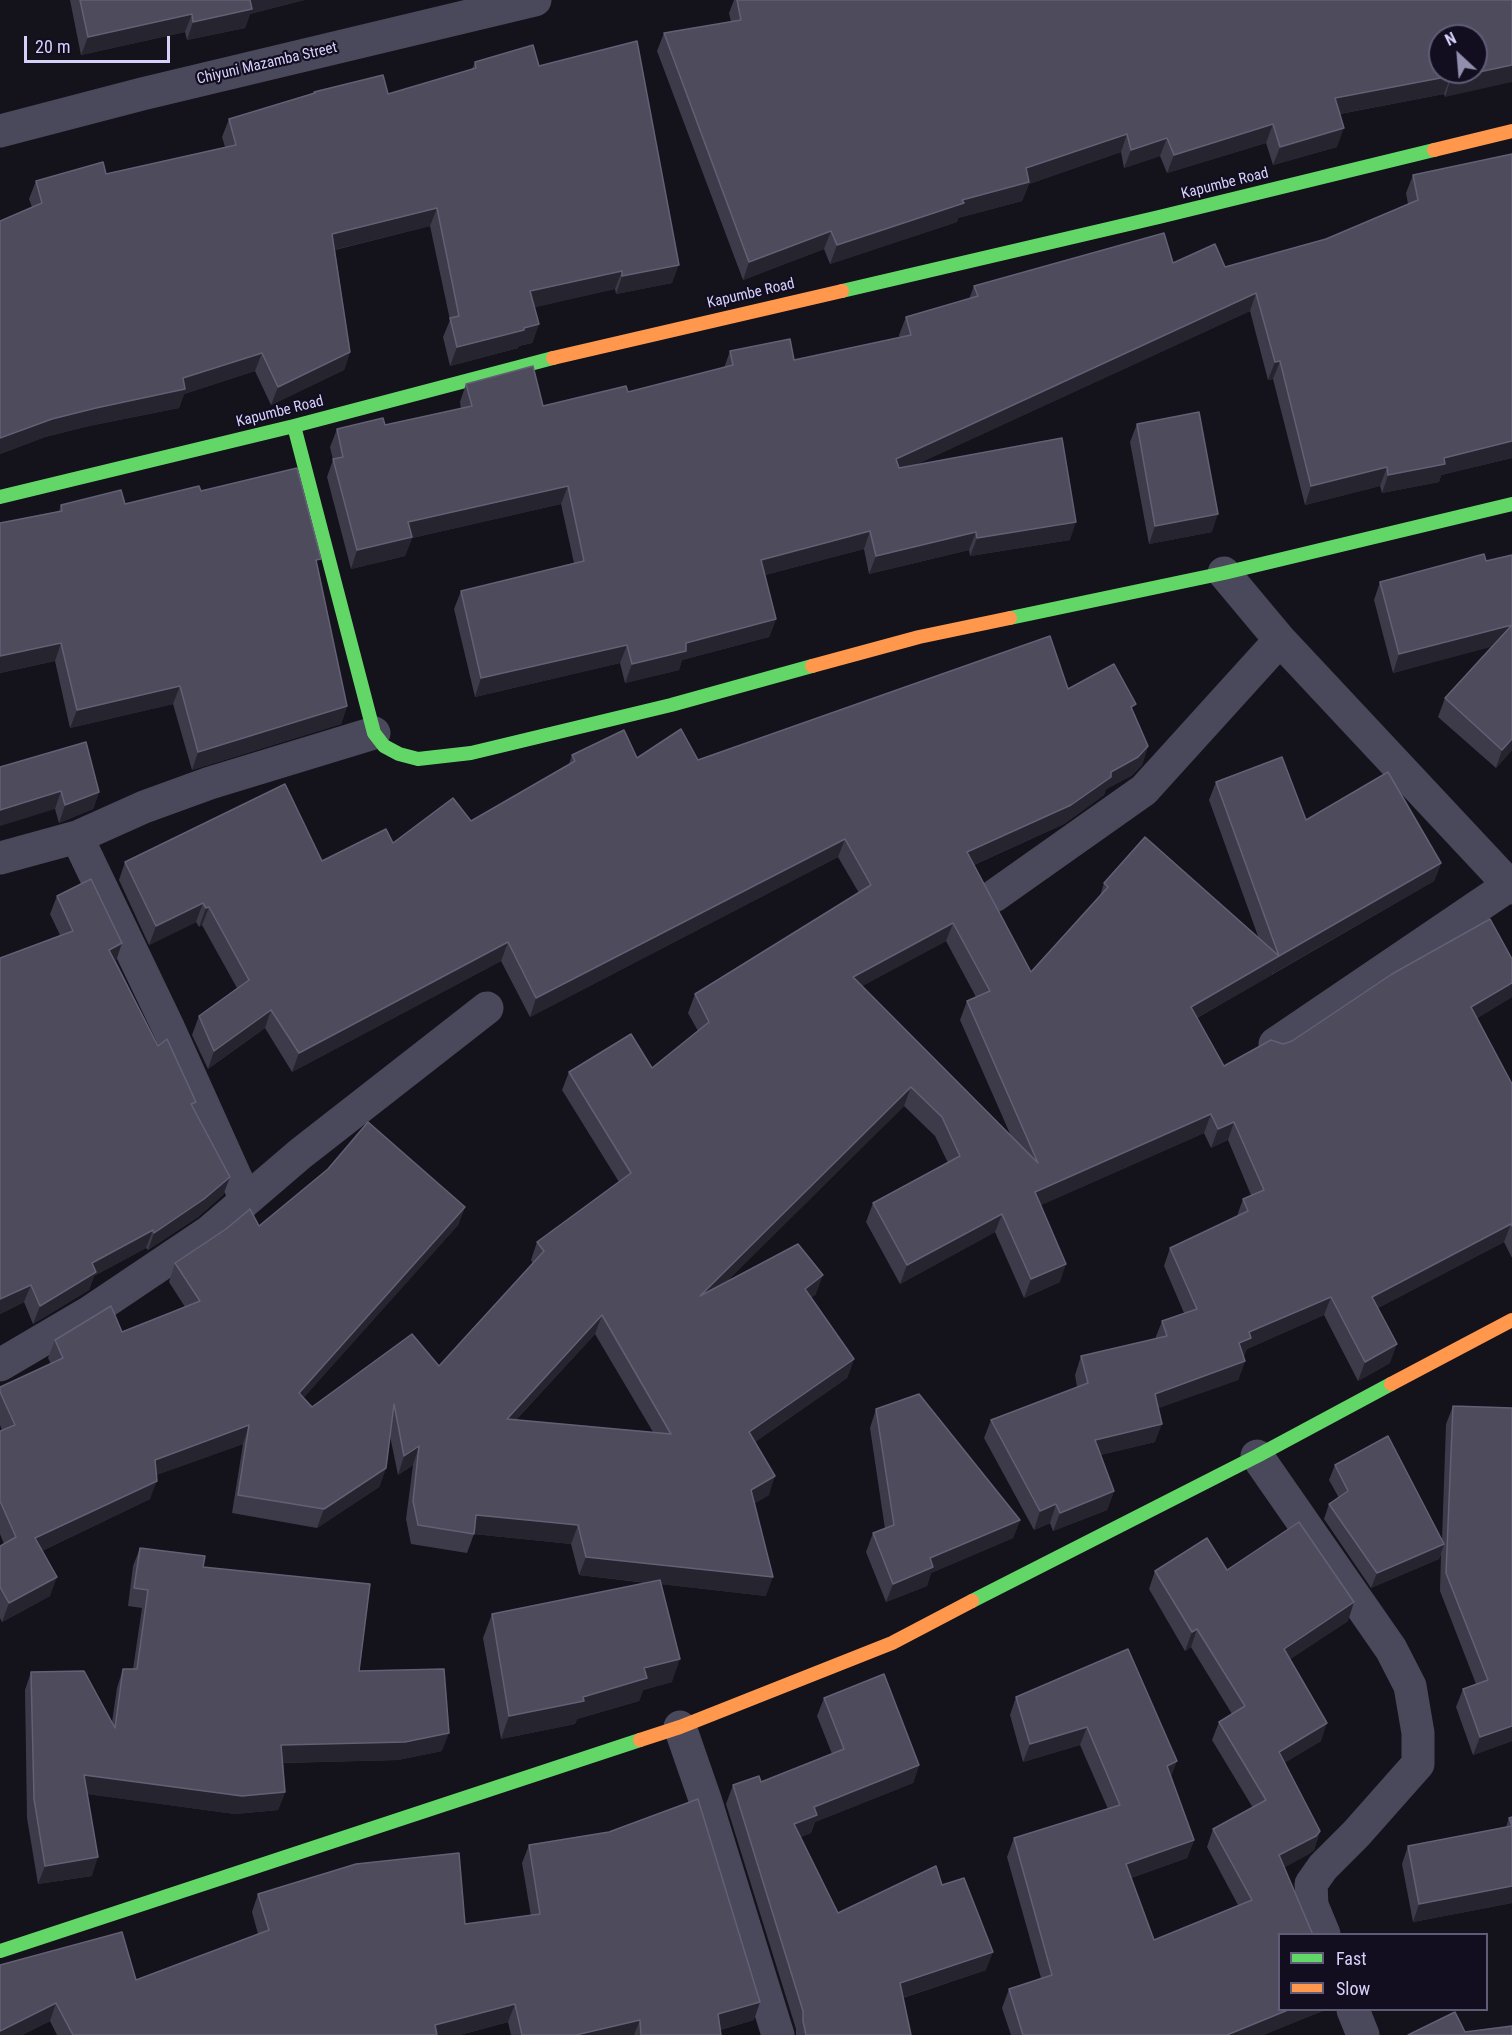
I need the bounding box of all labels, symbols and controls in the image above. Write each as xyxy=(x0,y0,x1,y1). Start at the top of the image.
scale bar xyxy=(27,24,172,62)
north arrow xyxy=(1428,24,1488,84)
text: N xyxy=(1442,28,1459,50)
text: 20 m xyxy=(35,36,70,57)
street label: Chiyuni Mazamba Street xyxy=(195,39,339,89)
street label: Kapumbe Road xyxy=(1180,164,1270,204)
street label: Kapumbe Road xyxy=(705,275,797,313)
street label: Kapumbe Road xyxy=(235,392,325,432)
legend xyxy=(1278,1933,1488,2011)
text: Fast xyxy=(1336,1948,1367,1969)
text: Slow xyxy=(1336,1978,1370,1999)

